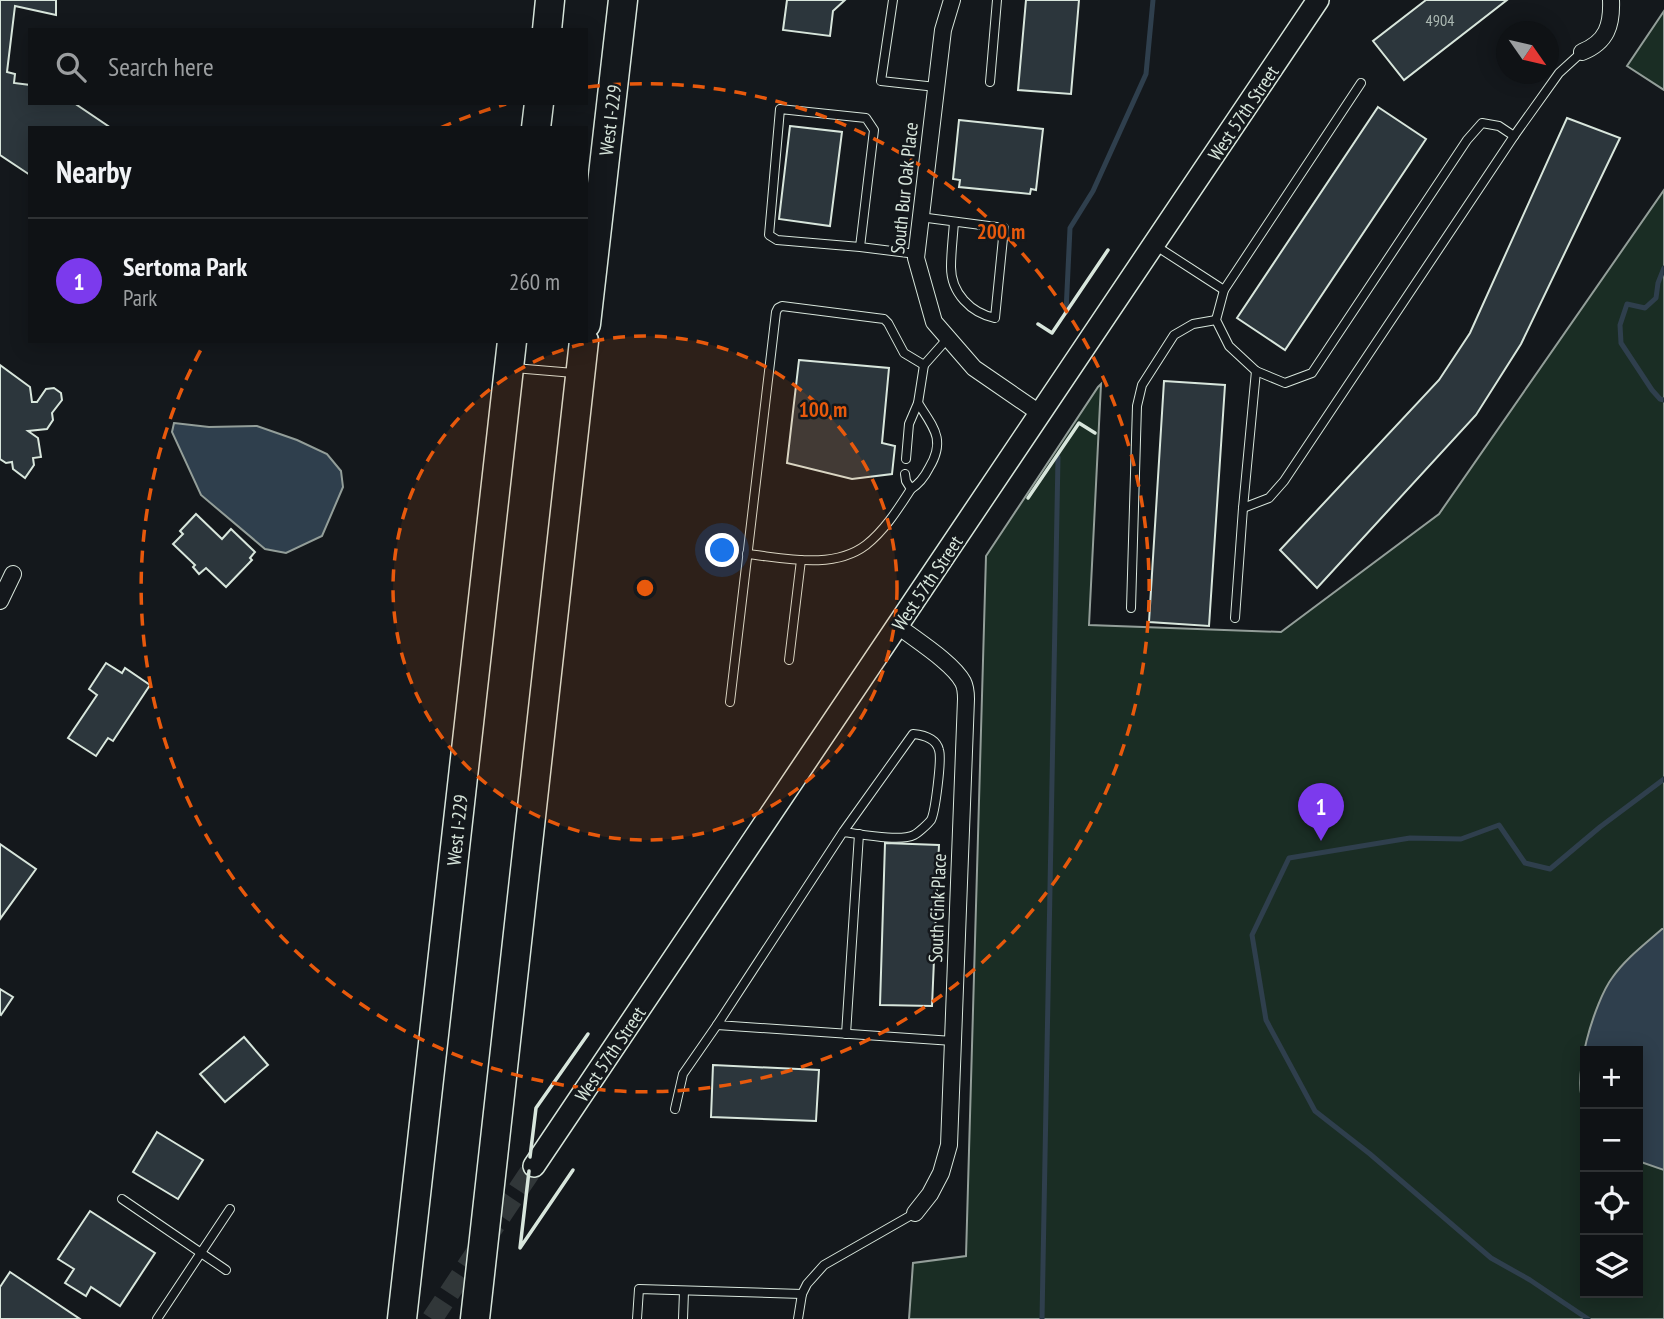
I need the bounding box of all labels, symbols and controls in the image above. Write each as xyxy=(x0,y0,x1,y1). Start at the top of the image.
house number: 4904 xyxy=(1426,10,1454,30)
north arrow xyxy=(1496,21,1559,84)
search box xyxy=(28,28,588,105)
icon: search xyxy=(52,48,90,86)
text: Search here xyxy=(108,50,214,83)
street label: West 57th Street xyxy=(1202,60,1284,165)
street label: West I-229 xyxy=(594,83,626,157)
street label: South Bur Oak Place xyxy=(885,121,923,255)
text: Nearby xyxy=(56,152,131,191)
text: 200 m xyxy=(977,218,1025,245)
text: Sertoma Park xyxy=(123,250,247,283)
text: 1 xyxy=(74,267,85,296)
text: 260 m xyxy=(509,267,560,296)
text: Park xyxy=(123,283,157,312)
text: 100 m xyxy=(799,396,847,423)
street label: West 57th Street xyxy=(886,530,968,635)
your location xyxy=(705,533,739,567)
centre of rings xyxy=(633,576,657,600)
pin: 1 xyxy=(1298,783,1344,841)
street label: West I-229 xyxy=(441,793,473,867)
street label: South Cink Place xyxy=(923,853,951,963)
street label: West 57th Street xyxy=(569,1001,651,1106)
map controls xyxy=(1580,1046,1643,1298)
button: + xyxy=(1580,1046,1643,1109)
button: − xyxy=(1580,1109,1643,1172)
button: locate xyxy=(1580,1172,1643,1235)
button: layers xyxy=(1580,1235,1643,1298)

